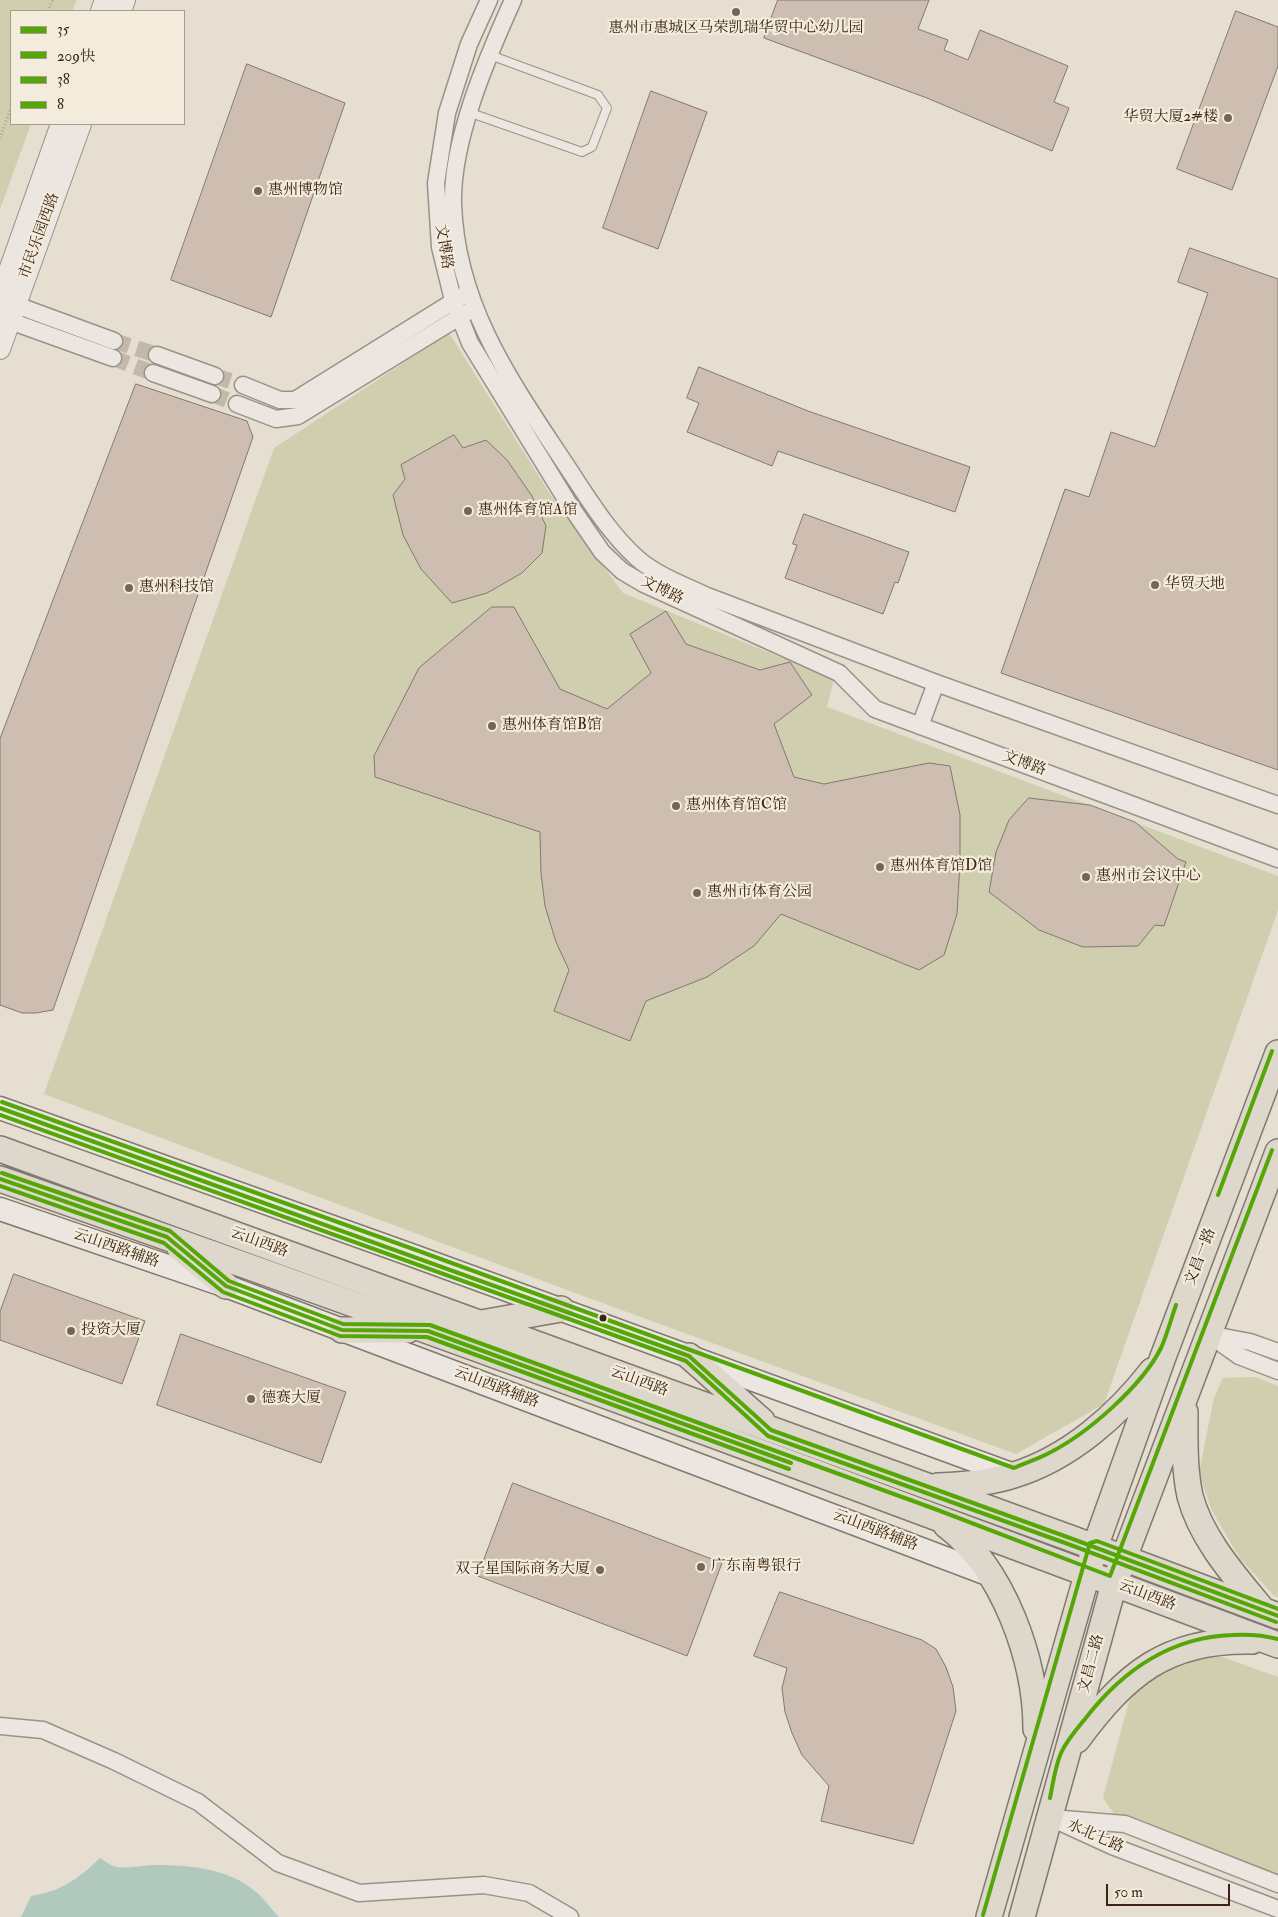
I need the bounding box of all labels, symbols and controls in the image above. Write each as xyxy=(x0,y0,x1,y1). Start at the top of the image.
marker: 惠州市惠城区马荣凯瑞华贸中心幼儿园 xyxy=(730,6,742,18)
legend xyxy=(10,10,185,125)
text: 35 xyxy=(57,20,69,39)
place label: 惠州市惠城区马荣凯瑞华贸中心幼儿园 xyxy=(609,20,863,38)
text: 209快 xyxy=(57,47,95,66)
text: 38 xyxy=(57,70,70,89)
text: 8 xyxy=(57,95,64,114)
place label: 华贸大厦2#楼 xyxy=(1124,109,1218,127)
marker: 华贸大厦2#楼 xyxy=(1222,112,1234,124)
place label: 惠州博物馆 xyxy=(268,182,343,200)
marker: 惠州博物馆 xyxy=(252,185,264,197)
street label: 市民乐园西路 xyxy=(16,191,64,281)
street label: 文博路 xyxy=(431,223,455,271)
place label: 惠州体育馆A馆 xyxy=(478,502,578,520)
marker: 惠州体育馆A馆 xyxy=(462,505,474,517)
street label: 文博路 xyxy=(638,573,686,609)
place label: 华贸天地 xyxy=(1165,576,1225,594)
place label: 惠州科技馆 xyxy=(139,579,214,597)
marker: 华贸天地 xyxy=(1149,579,1161,591)
marker: 惠州科技馆 xyxy=(123,582,135,594)
place label: 惠州体育馆B馆 xyxy=(502,717,602,735)
marker: 惠州体育馆B馆 xyxy=(486,720,498,732)
street label: 文博路 xyxy=(1000,748,1048,780)
place label: 惠州体育馆C馆 xyxy=(686,797,787,815)
marker: 惠州体育馆C馆 xyxy=(670,800,682,812)
place label: 惠州体育馆D馆 xyxy=(890,858,992,876)
marker: 惠州体育馆D馆 xyxy=(874,861,886,873)
place label: 惠州市会议中心 xyxy=(1096,868,1201,886)
marker: 惠州市会议中心 xyxy=(1080,871,1092,883)
place label: 惠州市体育公园 xyxy=(707,884,812,902)
marker: 惠州市体育公园 xyxy=(691,887,703,899)
street label: 云山西路 xyxy=(228,1224,290,1262)
street label: 云山西路辅路 xyxy=(71,1226,161,1272)
street label: 文昌一路 xyxy=(1182,1226,1220,1288)
unlabelled marker xyxy=(598,1313,608,1323)
place label: 投资大厦 xyxy=(81,1322,141,1340)
marker: 投资大厦 xyxy=(65,1325,77,1337)
street label: 云山西路辅路 xyxy=(451,1363,541,1413)
street label: 云山西路 xyxy=(608,1363,670,1401)
place label: 德赛大厦 xyxy=(261,1390,321,1408)
marker: 德赛大厦 xyxy=(245,1393,257,1405)
street label: 云山西路辅路 xyxy=(830,1506,920,1556)
place label: 广东南粤银行 xyxy=(711,1558,801,1576)
place label: 双子星国际商务大厦 xyxy=(455,1561,590,1579)
marker: 广东南粤银行 xyxy=(695,1561,707,1573)
marker: 双子星国际商务大厦 xyxy=(594,1564,606,1576)
street label: 云山西路 xyxy=(1116,1577,1178,1615)
street label: 文昌二路 xyxy=(1076,1633,1108,1695)
street label: 水北七路 xyxy=(1064,1817,1126,1857)
scale bar xyxy=(1108,1874,1232,1906)
text: 50 m xyxy=(1114,1883,1143,1902)

